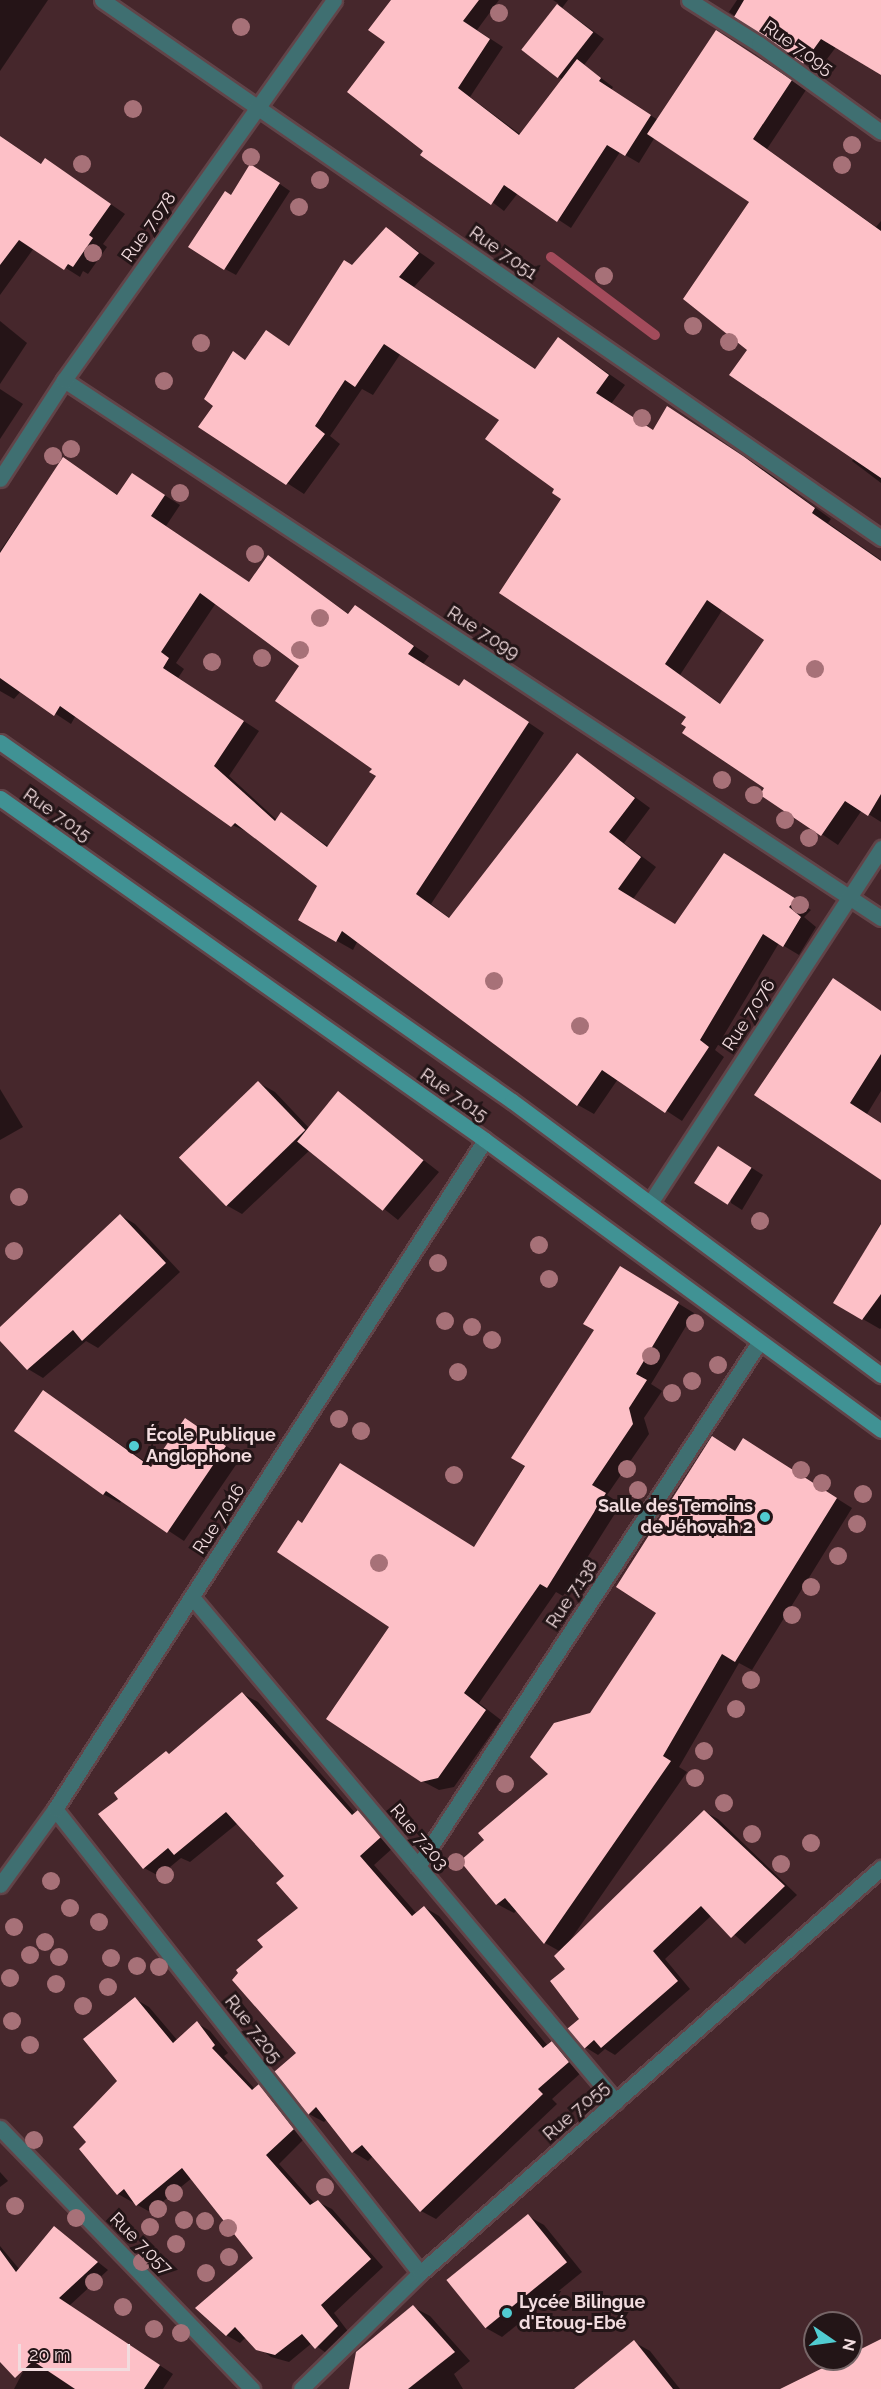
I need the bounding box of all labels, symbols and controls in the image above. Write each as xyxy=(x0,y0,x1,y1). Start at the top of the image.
street label: Rue 7.095 xyxy=(759,16,837,80)
street label: Rue 7.078 xyxy=(117,188,181,266)
street label: Rue 7.051 xyxy=(465,222,541,284)
street label: Rue 7.099 xyxy=(443,602,523,664)
street label: Rue 7.015 xyxy=(19,784,95,846)
street label: Rue 7.076 xyxy=(718,975,780,1055)
street label: Rue 7.015 xyxy=(416,1064,492,1126)
place label: École Publique Anglophone xyxy=(146,1425,276,1468)
marker: École Publique Anglophone xyxy=(127,1439,141,1453)
street label: Rue 7.016 xyxy=(188,1480,250,1558)
place label: Salle des Temoins de Jéhovah 2 xyxy=(597,1496,753,1538)
marker: Salle des Temoins de Jéhovah 2 xyxy=(758,1510,772,1524)
street label: Rue 7.138 xyxy=(542,1556,602,1632)
street label: Rue 7.203 xyxy=(385,1800,453,1874)
street label: Rue 7.205 xyxy=(220,1991,286,2067)
street label: Rue 7.055 xyxy=(539,2077,613,2145)
street label: Rue 7.057 xyxy=(105,2208,177,2280)
place label: Lycée Bilingue d'Etoug-Ebé xyxy=(519,2292,645,2334)
marker: Lycée Bilingue d'Etoug-Ebé xyxy=(500,2306,514,2320)
north arrow xyxy=(803,2311,863,2371)
scale bar xyxy=(21,2332,134,2370)
text: N xyxy=(838,2337,860,2353)
text: 20 m xyxy=(29,2344,71,2365)

